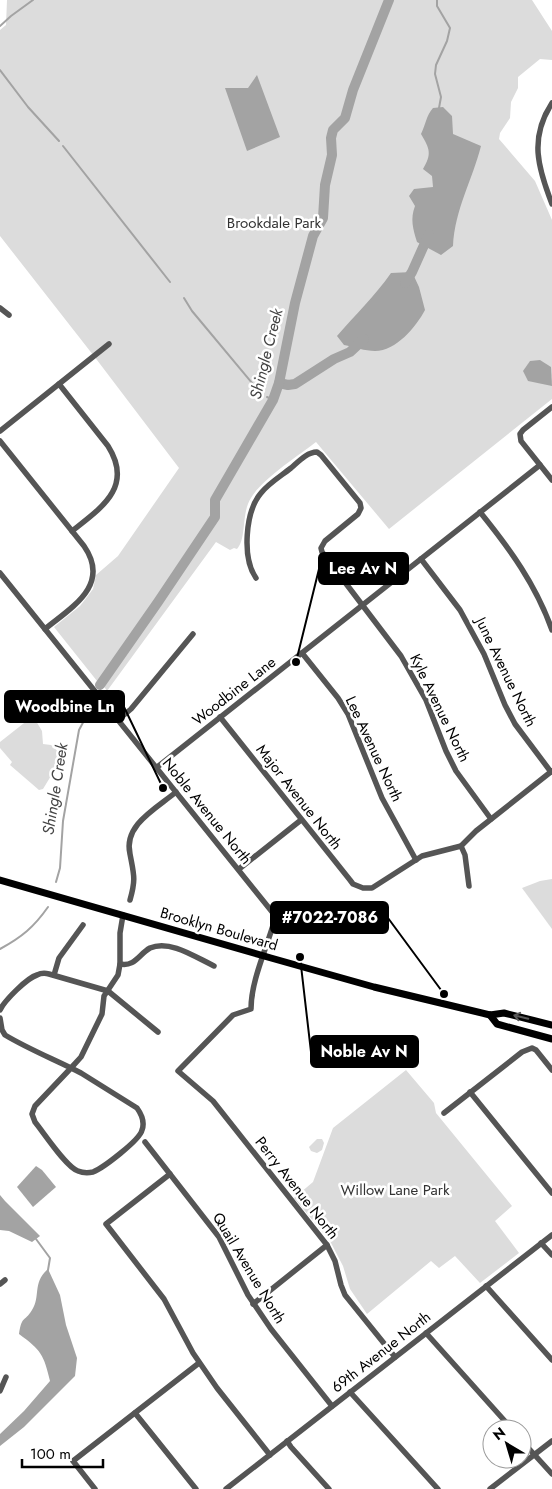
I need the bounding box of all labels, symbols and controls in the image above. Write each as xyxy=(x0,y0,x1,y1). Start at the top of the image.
park label: Brookdale Park xyxy=(227,212,322,234)
water label: Shingle Creek xyxy=(244,305,289,402)
callout: Lee Av N xyxy=(319,553,408,584)
text: Lee Av N xyxy=(329,557,397,580)
street label: June Avenue North xyxy=(469,612,542,730)
street label: Kyle Avenue North xyxy=(404,650,476,766)
street label: Woodbine Lane xyxy=(188,651,281,731)
callout: Woodbine Ln xyxy=(5,691,124,722)
street label: Lee Avenue North xyxy=(340,693,408,805)
text: Woodbine Ln xyxy=(15,695,115,718)
water label: Shingle Creek xyxy=(36,740,74,837)
street label: Major Avenue North xyxy=(251,740,347,854)
street label: Noble Avenue North xyxy=(157,753,257,869)
street label: Brooklyn Boulevard xyxy=(158,902,280,956)
callout: #7022-7086 xyxy=(271,902,388,933)
text: #7022-7086 xyxy=(282,906,378,929)
one-way arrow xyxy=(514,1012,530,1021)
callout: Noble Av N xyxy=(311,1036,418,1067)
text: Noble Av N xyxy=(320,1040,408,1063)
street label: Perry Avenue North xyxy=(250,1132,344,1244)
park label: Willow Lane Park xyxy=(340,1179,450,1201)
street label: Quail Avenue North xyxy=(207,1208,291,1328)
street label: 69th Avenue North xyxy=(327,1306,435,1398)
north arrow xyxy=(482,1419,532,1469)
text: N xyxy=(488,1422,510,1445)
scale bar xyxy=(22,1436,104,1468)
text: 100 m xyxy=(30,1443,71,1465)

